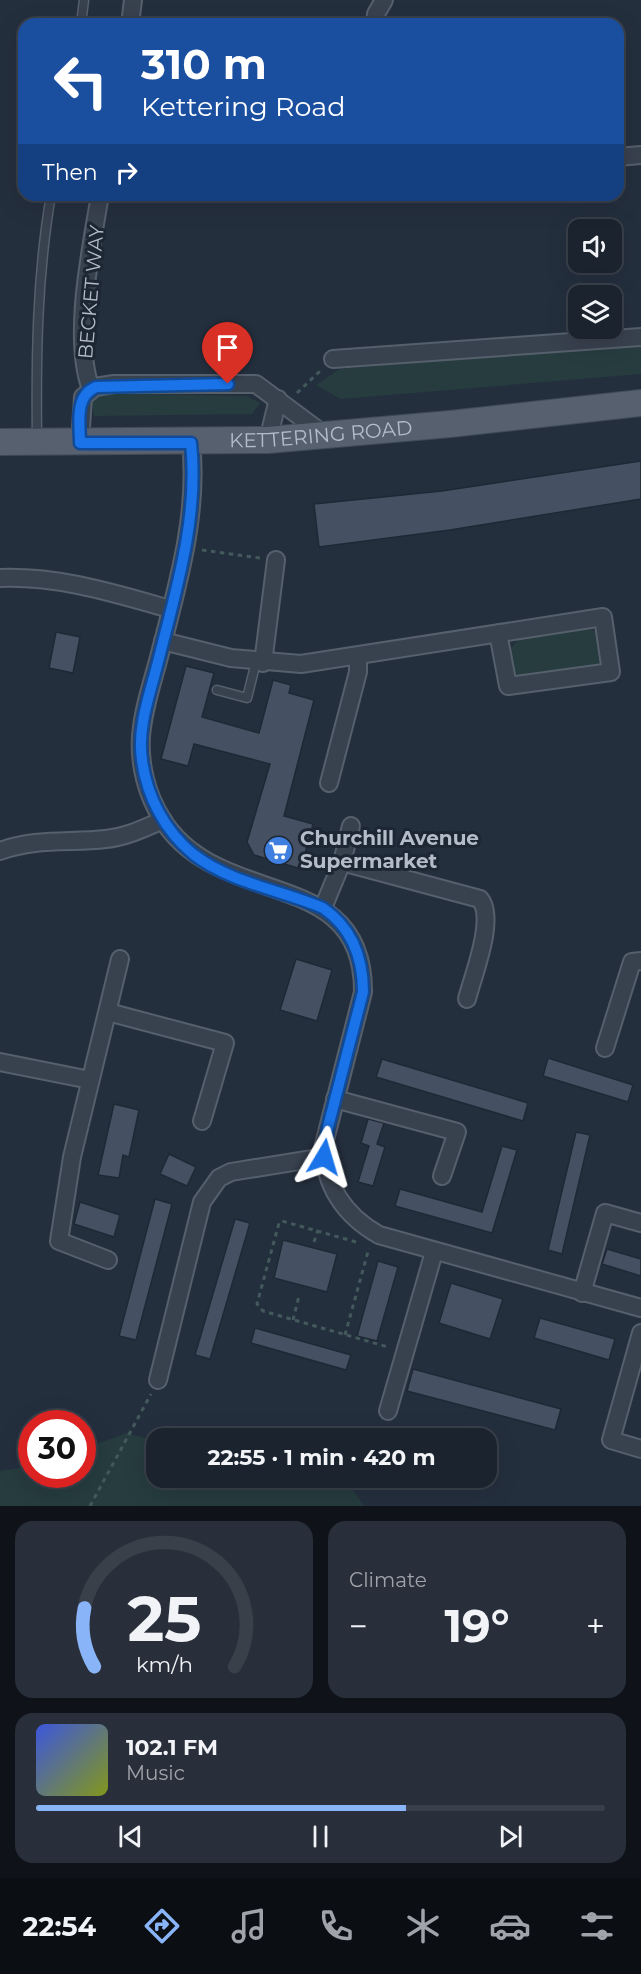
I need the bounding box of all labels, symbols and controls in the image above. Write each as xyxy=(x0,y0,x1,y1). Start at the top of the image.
text: 310 m xyxy=(141,38,267,90)
icon: left xyxy=(42,42,120,120)
text: Kettering Road xyxy=(141,90,346,123)
icon: right xyxy=(110,156,143,189)
text: Then xyxy=(42,159,98,186)
map controls xyxy=(568,219,622,339)
button: sound xyxy=(568,219,622,273)
street label: BECKET WAY xyxy=(73,224,109,360)
button: layers xyxy=(568,285,622,339)
pin xyxy=(202,322,253,384)
icon: arrive xyxy=(211,331,244,364)
street label: KETTERING ROAD xyxy=(229,415,413,452)
place label: Churchill Avenue Supermarket xyxy=(300,826,479,873)
supermarket icon: Churchill Avenue Supermarket xyxy=(263,834,295,866)
position arrow xyxy=(292,1125,356,1189)
speed limit sign: 30 xyxy=(18,1410,96,1488)
text: 22:55 · 1 min · 420 m xyxy=(207,1444,436,1471)
text: Climate xyxy=(349,1568,427,1592)
text: 25 xyxy=(127,1581,201,1657)
text: 19° xyxy=(444,1598,510,1653)
text: − xyxy=(349,1606,368,1646)
text: + xyxy=(586,1606,605,1646)
text: km/h xyxy=(135,1651,193,1677)
text: 102.1 FM xyxy=(126,1734,218,1761)
text: Music xyxy=(126,1761,185,1785)
icon: previous xyxy=(114,1820,147,1853)
icon: pause xyxy=(304,1820,337,1853)
icon: next xyxy=(494,1820,527,1853)
icon: directions xyxy=(141,1905,183,1947)
icon: music xyxy=(228,1905,270,1947)
icon: phone xyxy=(315,1905,357,1947)
icon: climate xyxy=(402,1905,444,1947)
icon: car xyxy=(489,1905,531,1947)
icon: filters xyxy=(576,1905,618,1947)
text: 22:54 xyxy=(23,1910,96,1943)

